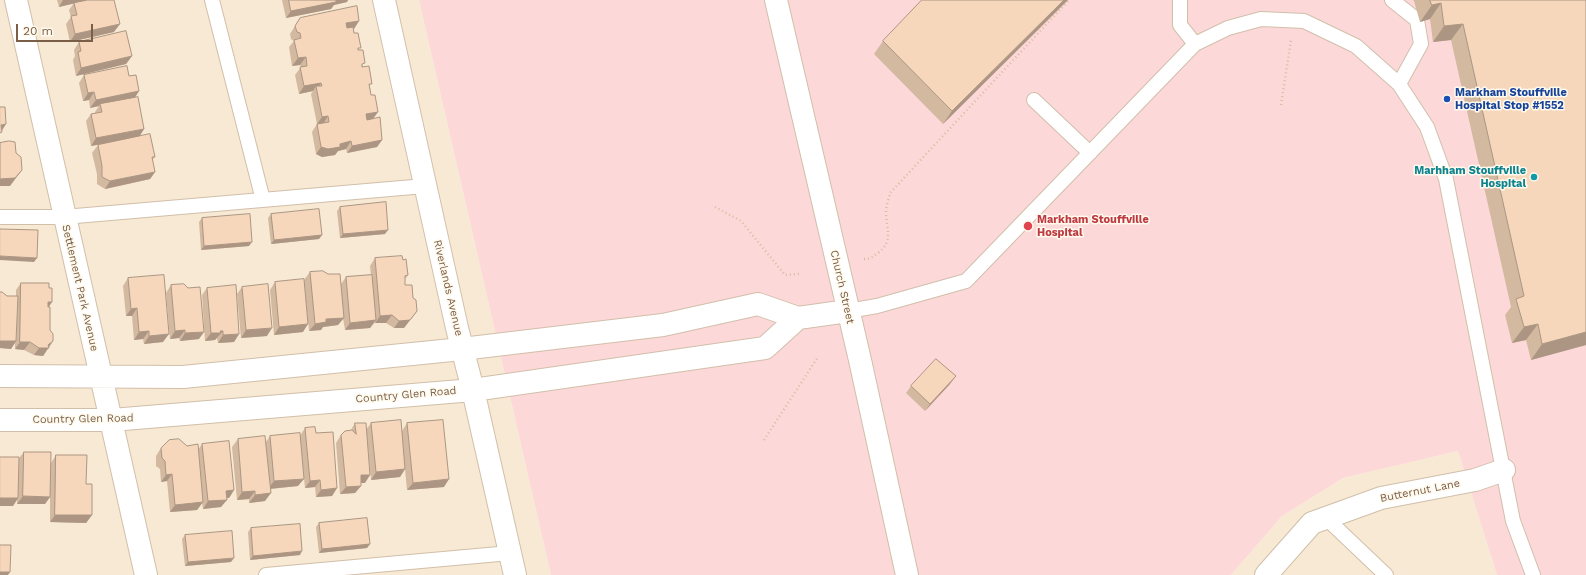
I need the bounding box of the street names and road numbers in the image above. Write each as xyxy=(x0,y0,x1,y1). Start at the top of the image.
street label: Settlement Park Avenue xyxy=(59,223,101,353)
street label: Riverlands Avenue xyxy=(430,239,466,337)
street label: Church Street xyxy=(827,249,857,325)
street label: Country Glen Road xyxy=(355,384,457,406)
street label: Country Glen Road xyxy=(32,412,134,426)
street label: Butternut Lane xyxy=(1379,477,1461,505)

